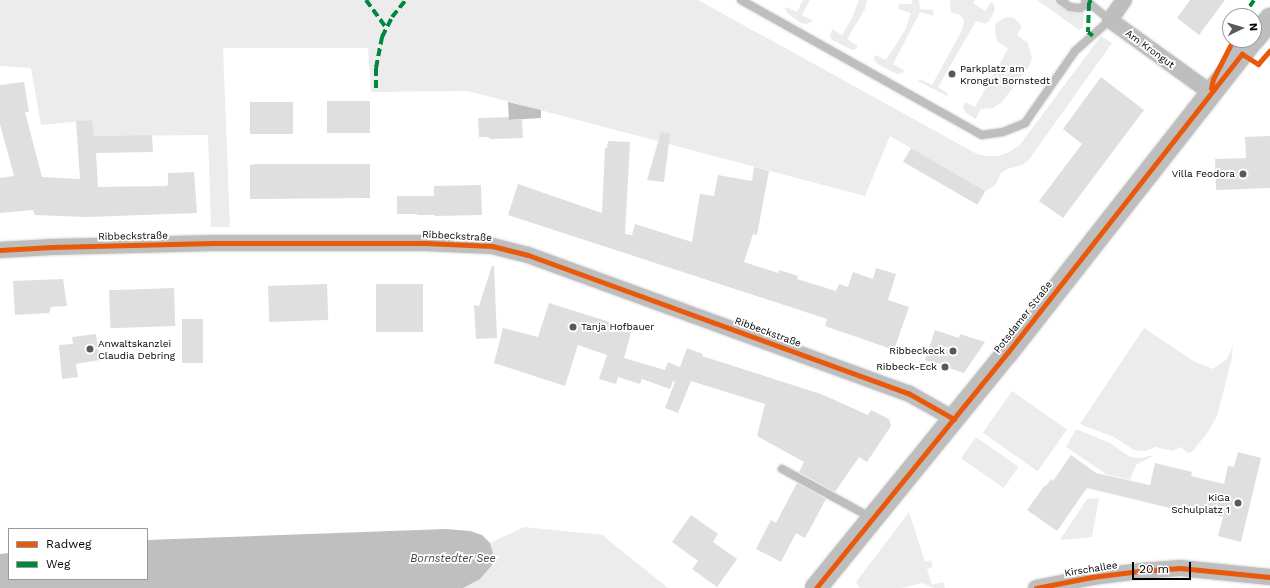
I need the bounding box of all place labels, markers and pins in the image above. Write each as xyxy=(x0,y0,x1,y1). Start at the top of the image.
place label: Parkplatz am Krongut Bornstedt xyxy=(960,62,1050,86)
marker: Parkplatz am Krongut Bornstedt xyxy=(947,69,957,79)
place label: Villa Feodora xyxy=(1171,168,1235,180)
marker: Villa Feodora xyxy=(1238,169,1248,179)
place label: Tanja Hofbauer xyxy=(581,321,655,333)
marker: Tanja Hofbauer xyxy=(568,322,578,332)
place label: Anwaltskanzlei Claudia Debring xyxy=(98,337,175,360)
marker: Anwaltskanzlei Claudia Debring xyxy=(85,344,95,354)
place label: Ribbeckeck xyxy=(889,345,945,357)
marker: Ribbeckeck xyxy=(948,346,958,356)
place label: Ribbeck-Eck xyxy=(876,361,937,373)
marker: Ribbeck-Eck xyxy=(940,362,950,372)
place label: KiGa Schulplatz 1 xyxy=(1171,491,1230,514)
marker: KiGa Schulplatz 1 xyxy=(1233,498,1243,508)

